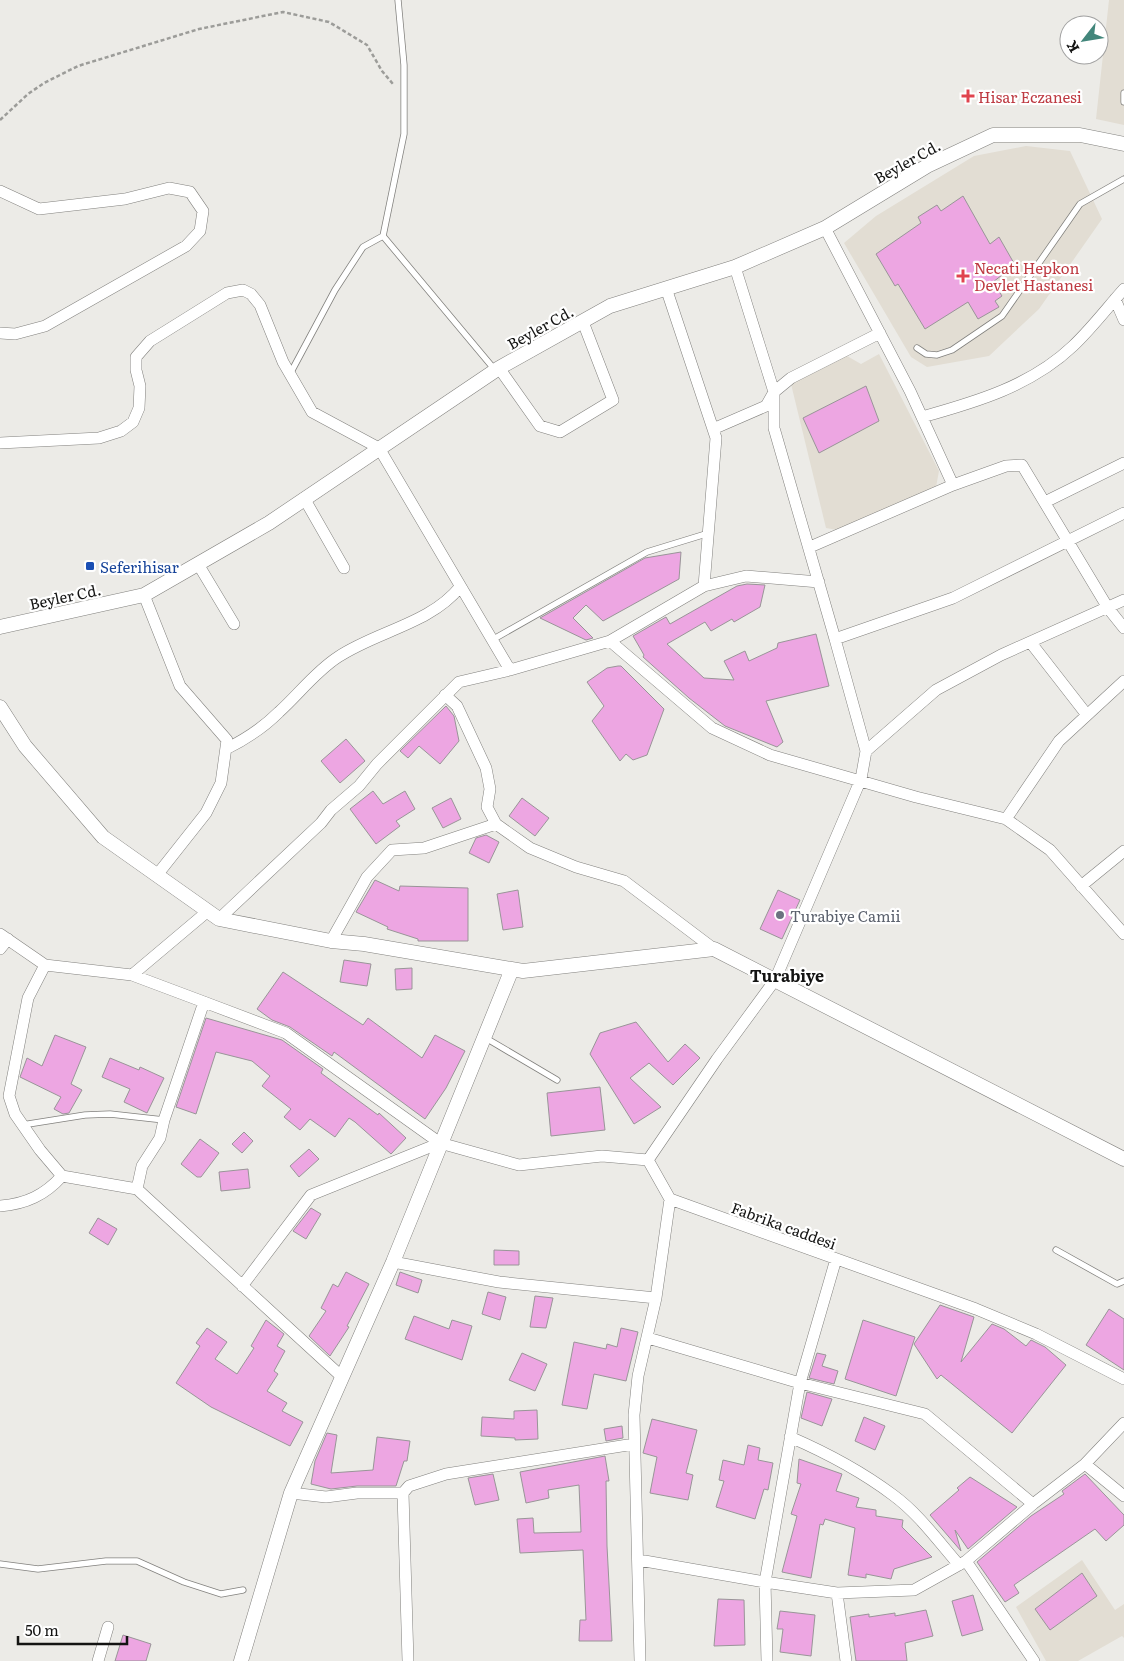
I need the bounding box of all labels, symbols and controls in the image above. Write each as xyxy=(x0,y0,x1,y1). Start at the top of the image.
north arrow xyxy=(1059,15,1109,65)
text: K xyxy=(1061,37,1083,57)
place label: Hisar Eczanesi xyxy=(978,85,1082,108)
marker: Hisar Eczanesi xyxy=(962,90,974,102)
street label: Beyler Cd. xyxy=(870,133,944,189)
place label: Necati Hepkon Devlet Hastanesi xyxy=(974,256,1093,296)
marker: Necati Hepkon Devlet Hastanesi xyxy=(956,269,970,283)
street label: Beyler Cd. xyxy=(503,299,577,355)
place label: Seferihisar xyxy=(100,555,179,578)
marker: Seferihisar xyxy=(84,560,96,572)
street label: Beyler Cd. xyxy=(27,577,103,615)
place label: Turabiye Camii xyxy=(790,904,901,927)
marker: Turabiye Camii xyxy=(774,909,786,921)
district label: Turabiye xyxy=(750,963,824,987)
street label: Fabrika caddesi xyxy=(728,1195,840,1255)
scale bar xyxy=(18,1614,126,1646)
text: 50 m xyxy=(25,1618,59,1641)

